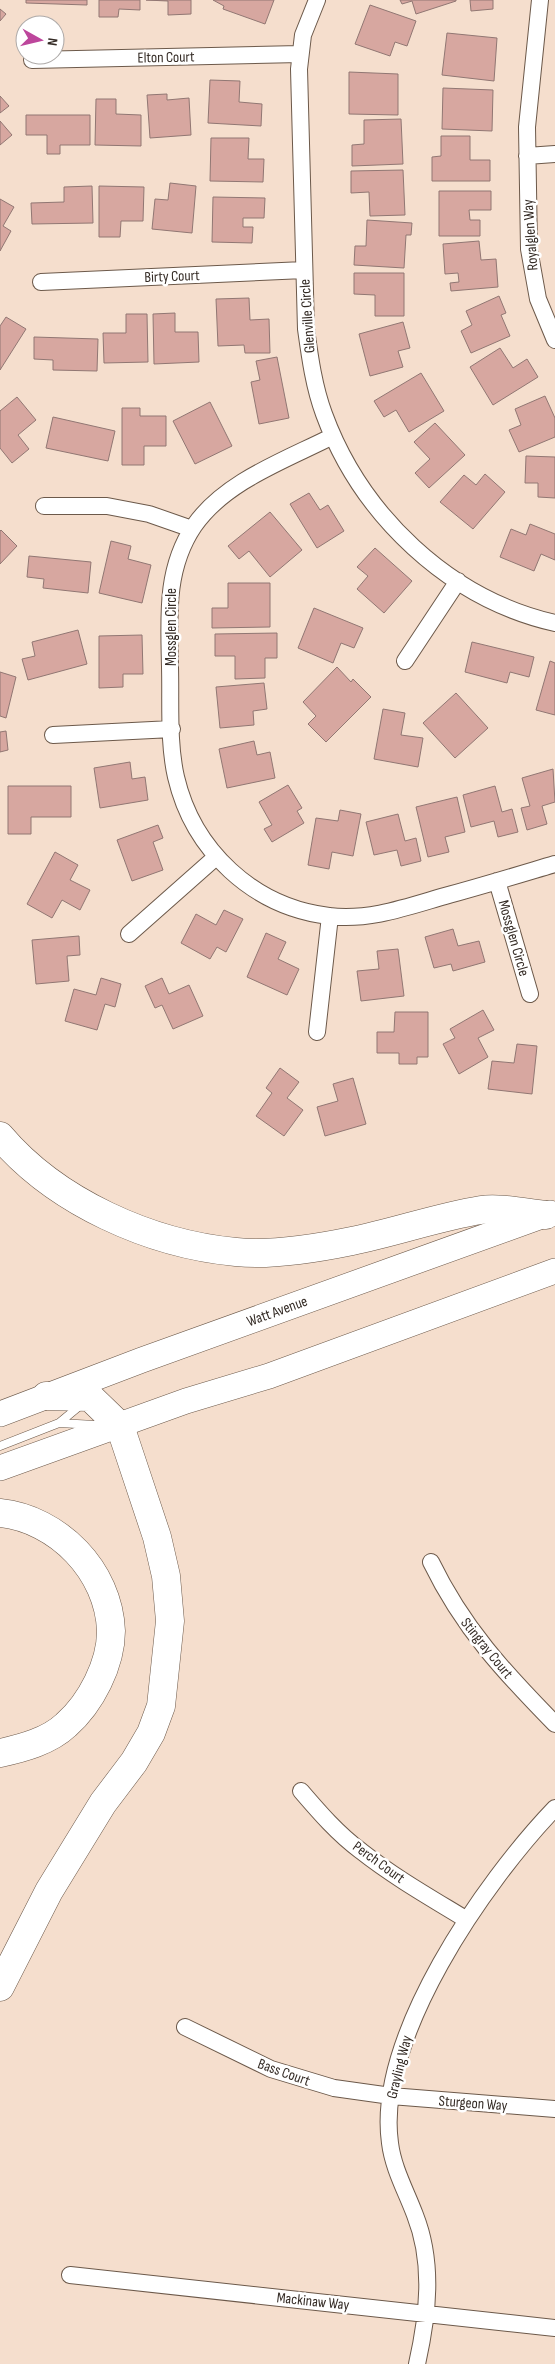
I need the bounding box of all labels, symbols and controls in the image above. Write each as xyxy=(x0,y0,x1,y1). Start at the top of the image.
north arrow xyxy=(15,15,65,65)
text: N xyxy=(43,37,61,47)
street label: Elton Court xyxy=(137,47,195,67)
street label: Royalglen Way xyxy=(519,198,542,271)
street label: Birty Court xyxy=(144,266,200,287)
street label: Glenville Circle xyxy=(295,278,320,354)
street label: Mossglen Circle xyxy=(162,588,181,666)
street label: Mossglen Circle xyxy=(494,898,533,978)
street label: Watt Avenue xyxy=(244,1292,310,1331)
street label: Stingray Court xyxy=(456,1614,517,1683)
street label: Perch Court xyxy=(349,1837,409,1888)
street label: Grayling Way xyxy=(382,2033,417,2101)
street label: Bass Court xyxy=(255,2054,313,2091)
street label: Sturgeon Way xyxy=(438,2092,508,2115)
street label: Mackinaw Way xyxy=(276,2288,350,2315)

